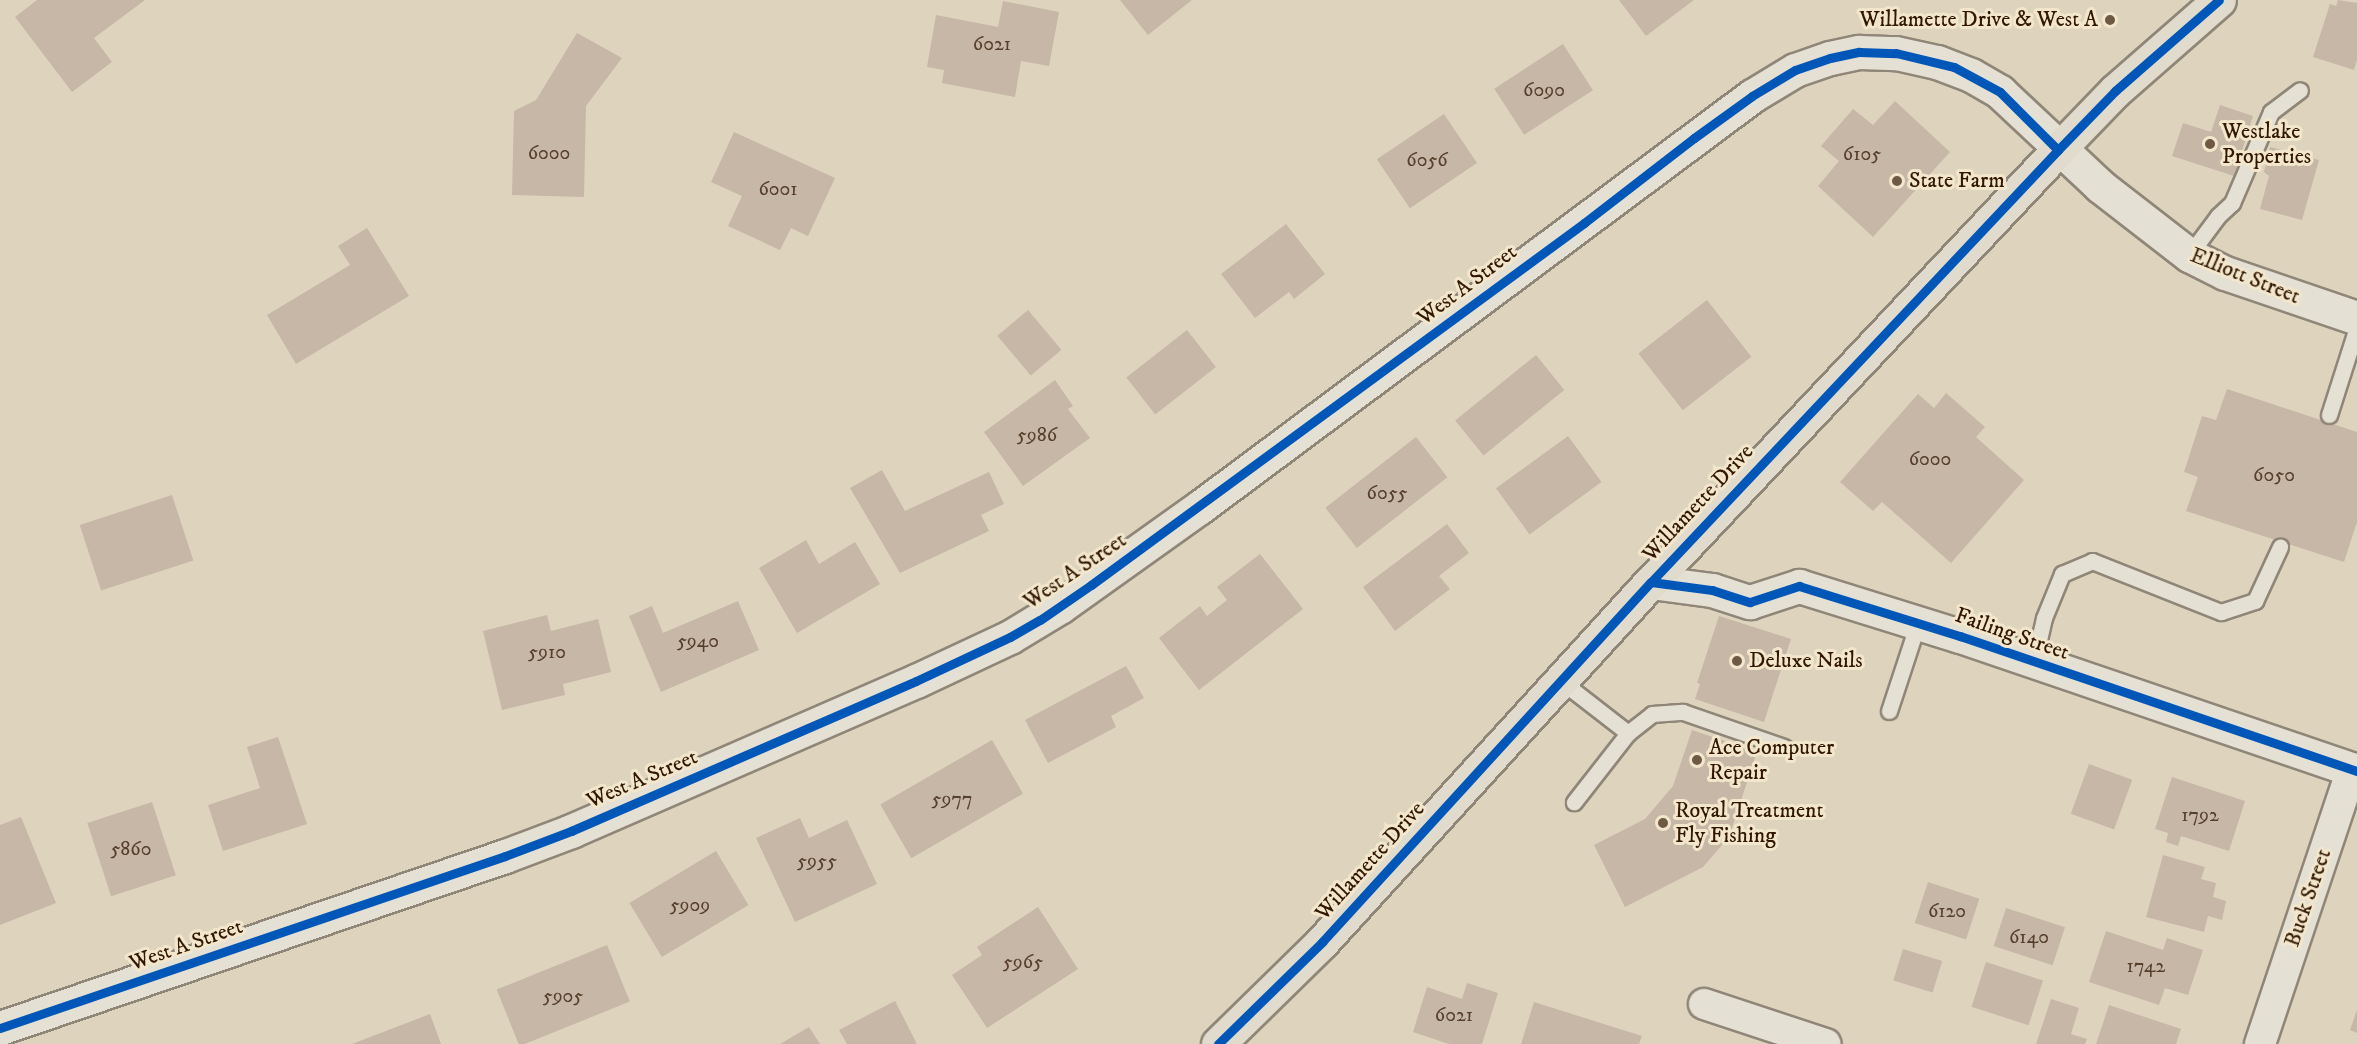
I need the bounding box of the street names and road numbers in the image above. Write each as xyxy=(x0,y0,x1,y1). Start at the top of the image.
street label: West A Street xyxy=(1412,239,1522,331)
street label: Elliott Street xyxy=(2186,242,2304,310)
street label: Willamette Drive xyxy=(1637,439,1759,567)
street label: West A Street xyxy=(1019,527,1131,615)
street label: Failing Street xyxy=(1951,602,2073,666)
street label: West A Street xyxy=(582,744,702,814)
street label: Willamette Drive xyxy=(1310,796,1430,926)
street label: Buck Street xyxy=(2279,846,2337,950)
street label: West A Street xyxy=(126,913,246,977)

